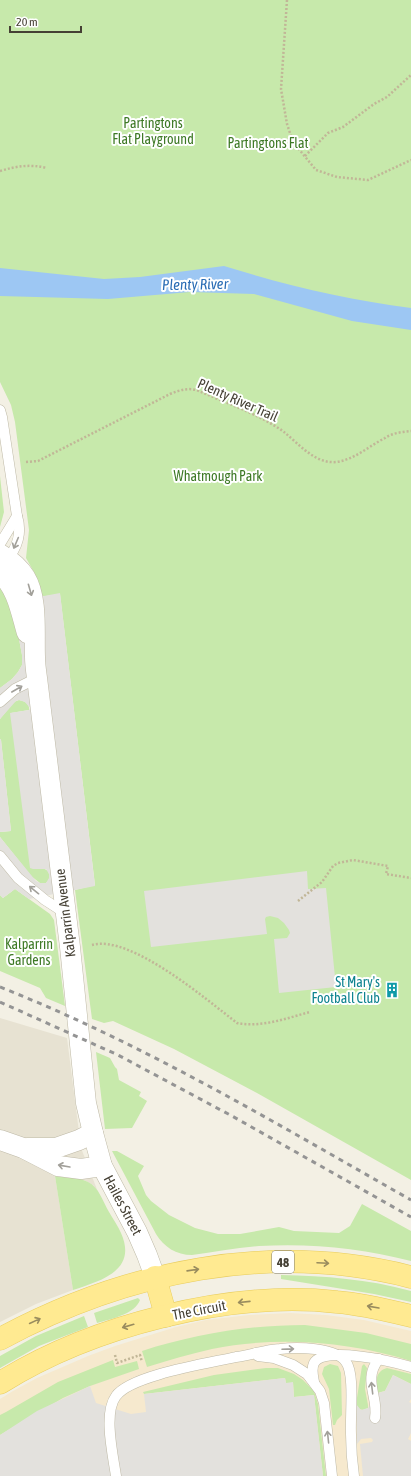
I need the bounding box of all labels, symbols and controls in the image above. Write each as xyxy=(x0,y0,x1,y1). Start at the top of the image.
scale bar xyxy=(10,8,81,34)
text: 20 m xyxy=(16,15,38,29)
park label: Partingtons Flat Playground xyxy=(112,115,194,147)
park label: Partingtons Flat xyxy=(227,135,309,151)
water label: Plenty River xyxy=(162,275,229,293)
street label: Plenty River Trail xyxy=(195,375,281,425)
park label: Whatmough Park xyxy=(173,468,263,484)
one-way arrow xyxy=(12,537,20,549)
one-way arrow xyxy=(27,583,34,596)
one-way arrow xyxy=(11,684,23,692)
street label: Kalparrin Avenue xyxy=(52,868,78,958)
one-way arrow xyxy=(28,886,39,895)
park label: Kalparrin Gardens xyxy=(5,936,53,968)
place label: St Mary's Football Club xyxy=(312,974,380,1006)
building icon: St Mary's Football Club xyxy=(383,981,401,999)
one-way arrow xyxy=(57,1162,70,1170)
street label: Hailes Street xyxy=(101,1172,145,1238)
road number: 48 xyxy=(272,1251,294,1273)
one-way arrow xyxy=(316,1259,329,1266)
one-way arrow xyxy=(186,1266,199,1274)
street label: The Circuit xyxy=(171,1297,227,1323)
one-way arrow xyxy=(238,1298,251,1306)
one-way arrow xyxy=(367,1303,380,1311)
one-way arrow xyxy=(28,1317,40,1324)
one-way arrow xyxy=(122,1323,135,1330)
one-way arrow xyxy=(281,1345,294,1352)
one-way arrow xyxy=(368,1382,376,1395)
one-way arrow xyxy=(324,1431,332,1444)

